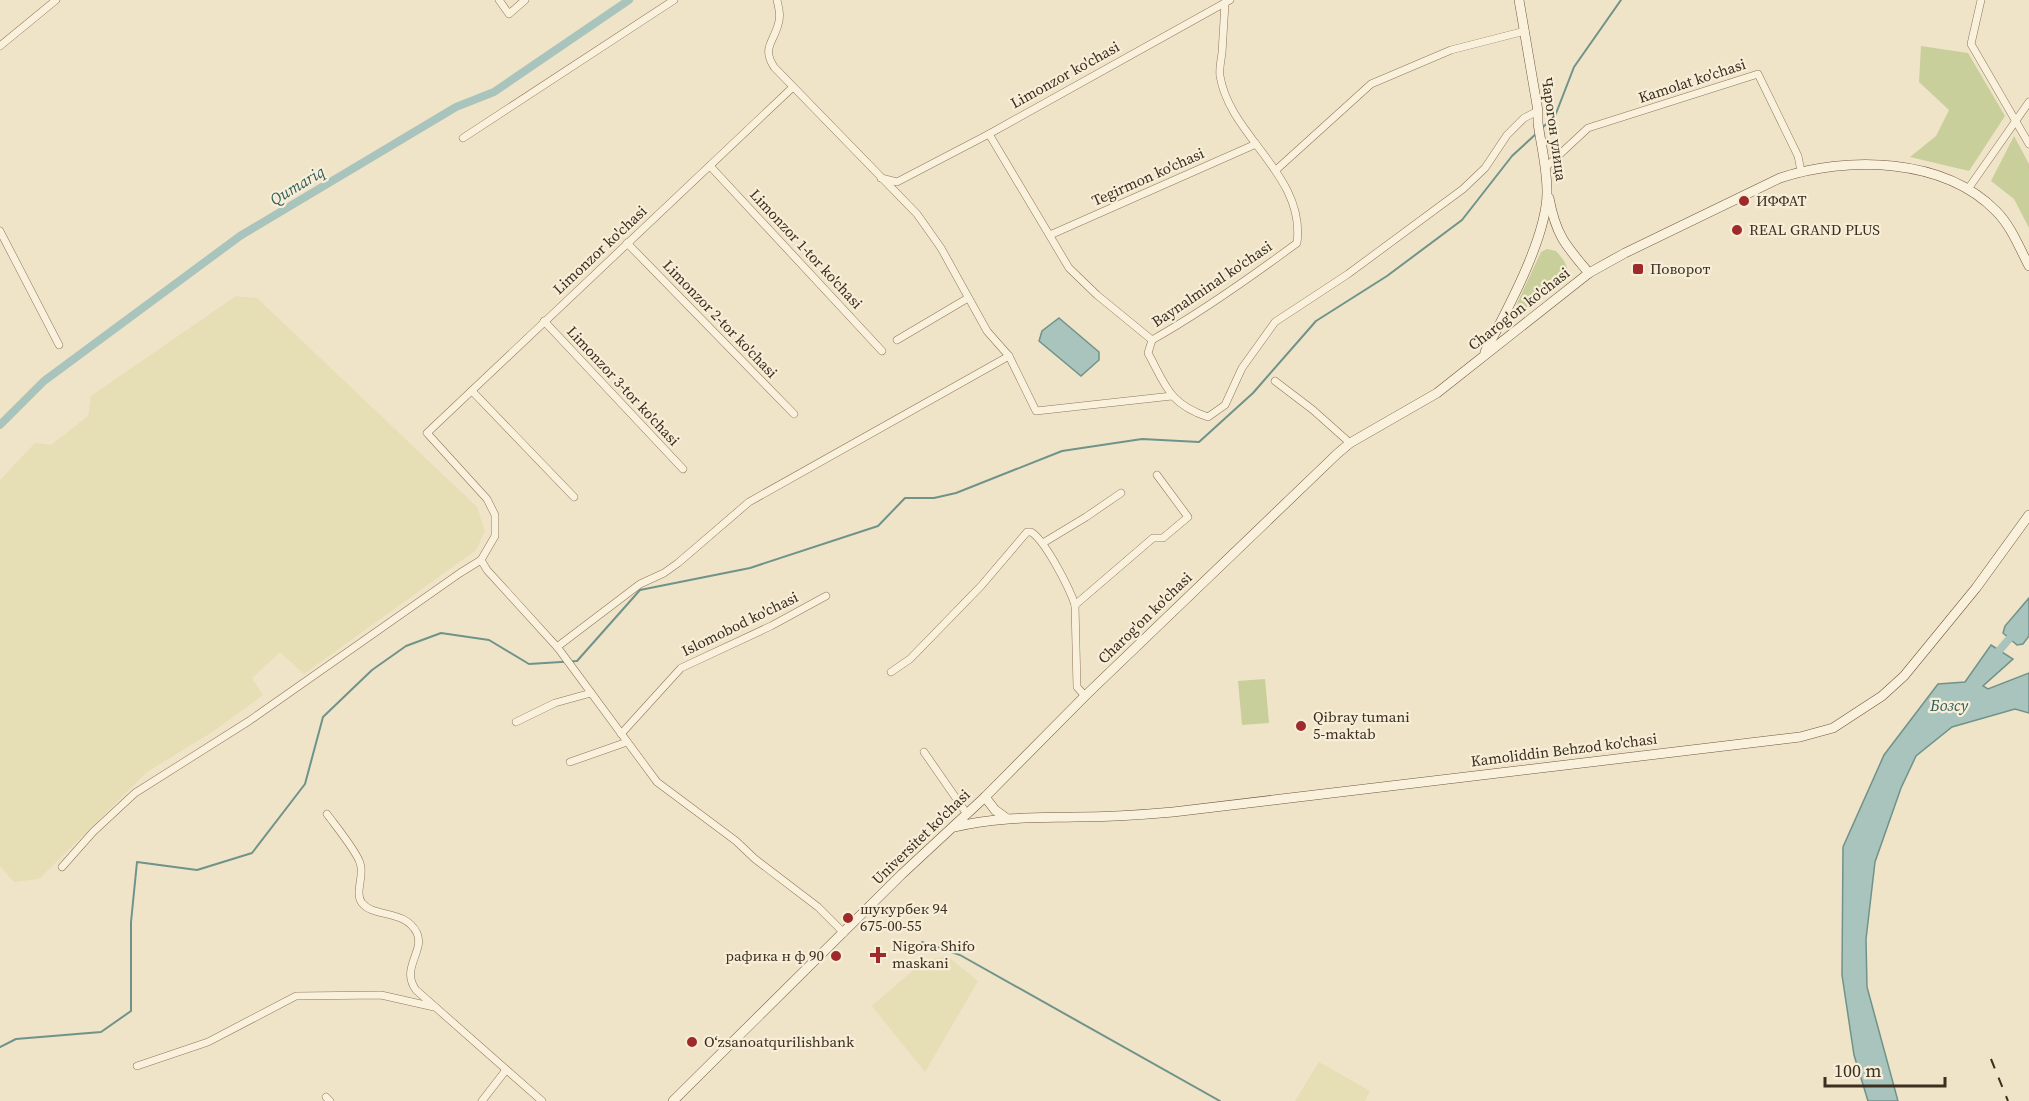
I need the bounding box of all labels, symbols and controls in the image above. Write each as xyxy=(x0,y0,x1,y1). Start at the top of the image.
street label: Limonzor ko'chasi xyxy=(1006,36,1123,113)
street label: Kamolat ko'chasi xyxy=(1635,53,1748,108)
street label: Чарогон улица xyxy=(1537,76,1572,183)
street label: Tegirmon ko'chasi xyxy=(1088,142,1207,211)
water label: Qumariq xyxy=(266,160,329,210)
street label: Limonzor 1-tor ko'chasi xyxy=(745,184,868,313)
place label: ИФФАТ xyxy=(1756,190,1807,211)
marker: ИФФАТ xyxy=(1737,194,1751,208)
street label: Limonzor ko'chasi xyxy=(548,200,651,299)
place label: REAL GRAND PLUS xyxy=(1749,219,1880,240)
marker: REAL GRAND PLUS xyxy=(1730,223,1744,237)
street label: Baynalminal ko'chasi xyxy=(1147,235,1276,332)
street label: Limonzor 2-tor ko'chasi xyxy=(658,255,782,382)
place label: Поворот xyxy=(1650,258,1710,279)
street label: Charog'on ko'chasi xyxy=(1464,262,1574,355)
marker: Поворот xyxy=(1631,262,1645,276)
street label: Limonzor 3-tor ko'chasi xyxy=(562,321,685,450)
street label: Charog'on ko'chasi xyxy=(1093,567,1196,668)
street label: Islomobod ko'chasi xyxy=(678,586,802,661)
water label: Бозсу xyxy=(1929,694,1968,716)
place label: Qibray tumani 5-maktab xyxy=(1313,706,1410,744)
marker: Qibray tumani 5-maktab xyxy=(1294,719,1308,733)
street label: Kamoliddin Behzod ko'chasi xyxy=(1470,728,1658,771)
street label: Universitet ko'chasi xyxy=(867,784,974,889)
place label: шукурбек 94 675-00-55 xyxy=(860,898,948,936)
marker: шукурбек 94 675-00-55 xyxy=(841,911,855,925)
place label: Nigora Shifo maskani xyxy=(892,935,975,973)
place label: рафика н ф 90 xyxy=(725,945,824,966)
marker: Nigora Shifo maskani xyxy=(869,946,887,964)
marker: рафика н ф 90 xyxy=(829,949,843,963)
place label: Oʻzsanoatqurilishbank xyxy=(704,1031,855,1052)
marker: Oʻzsanoatqurilishbank xyxy=(685,1035,699,1049)
scale bar xyxy=(1825,1050,1945,1088)
text: 100 m xyxy=(1834,1058,1881,1083)

